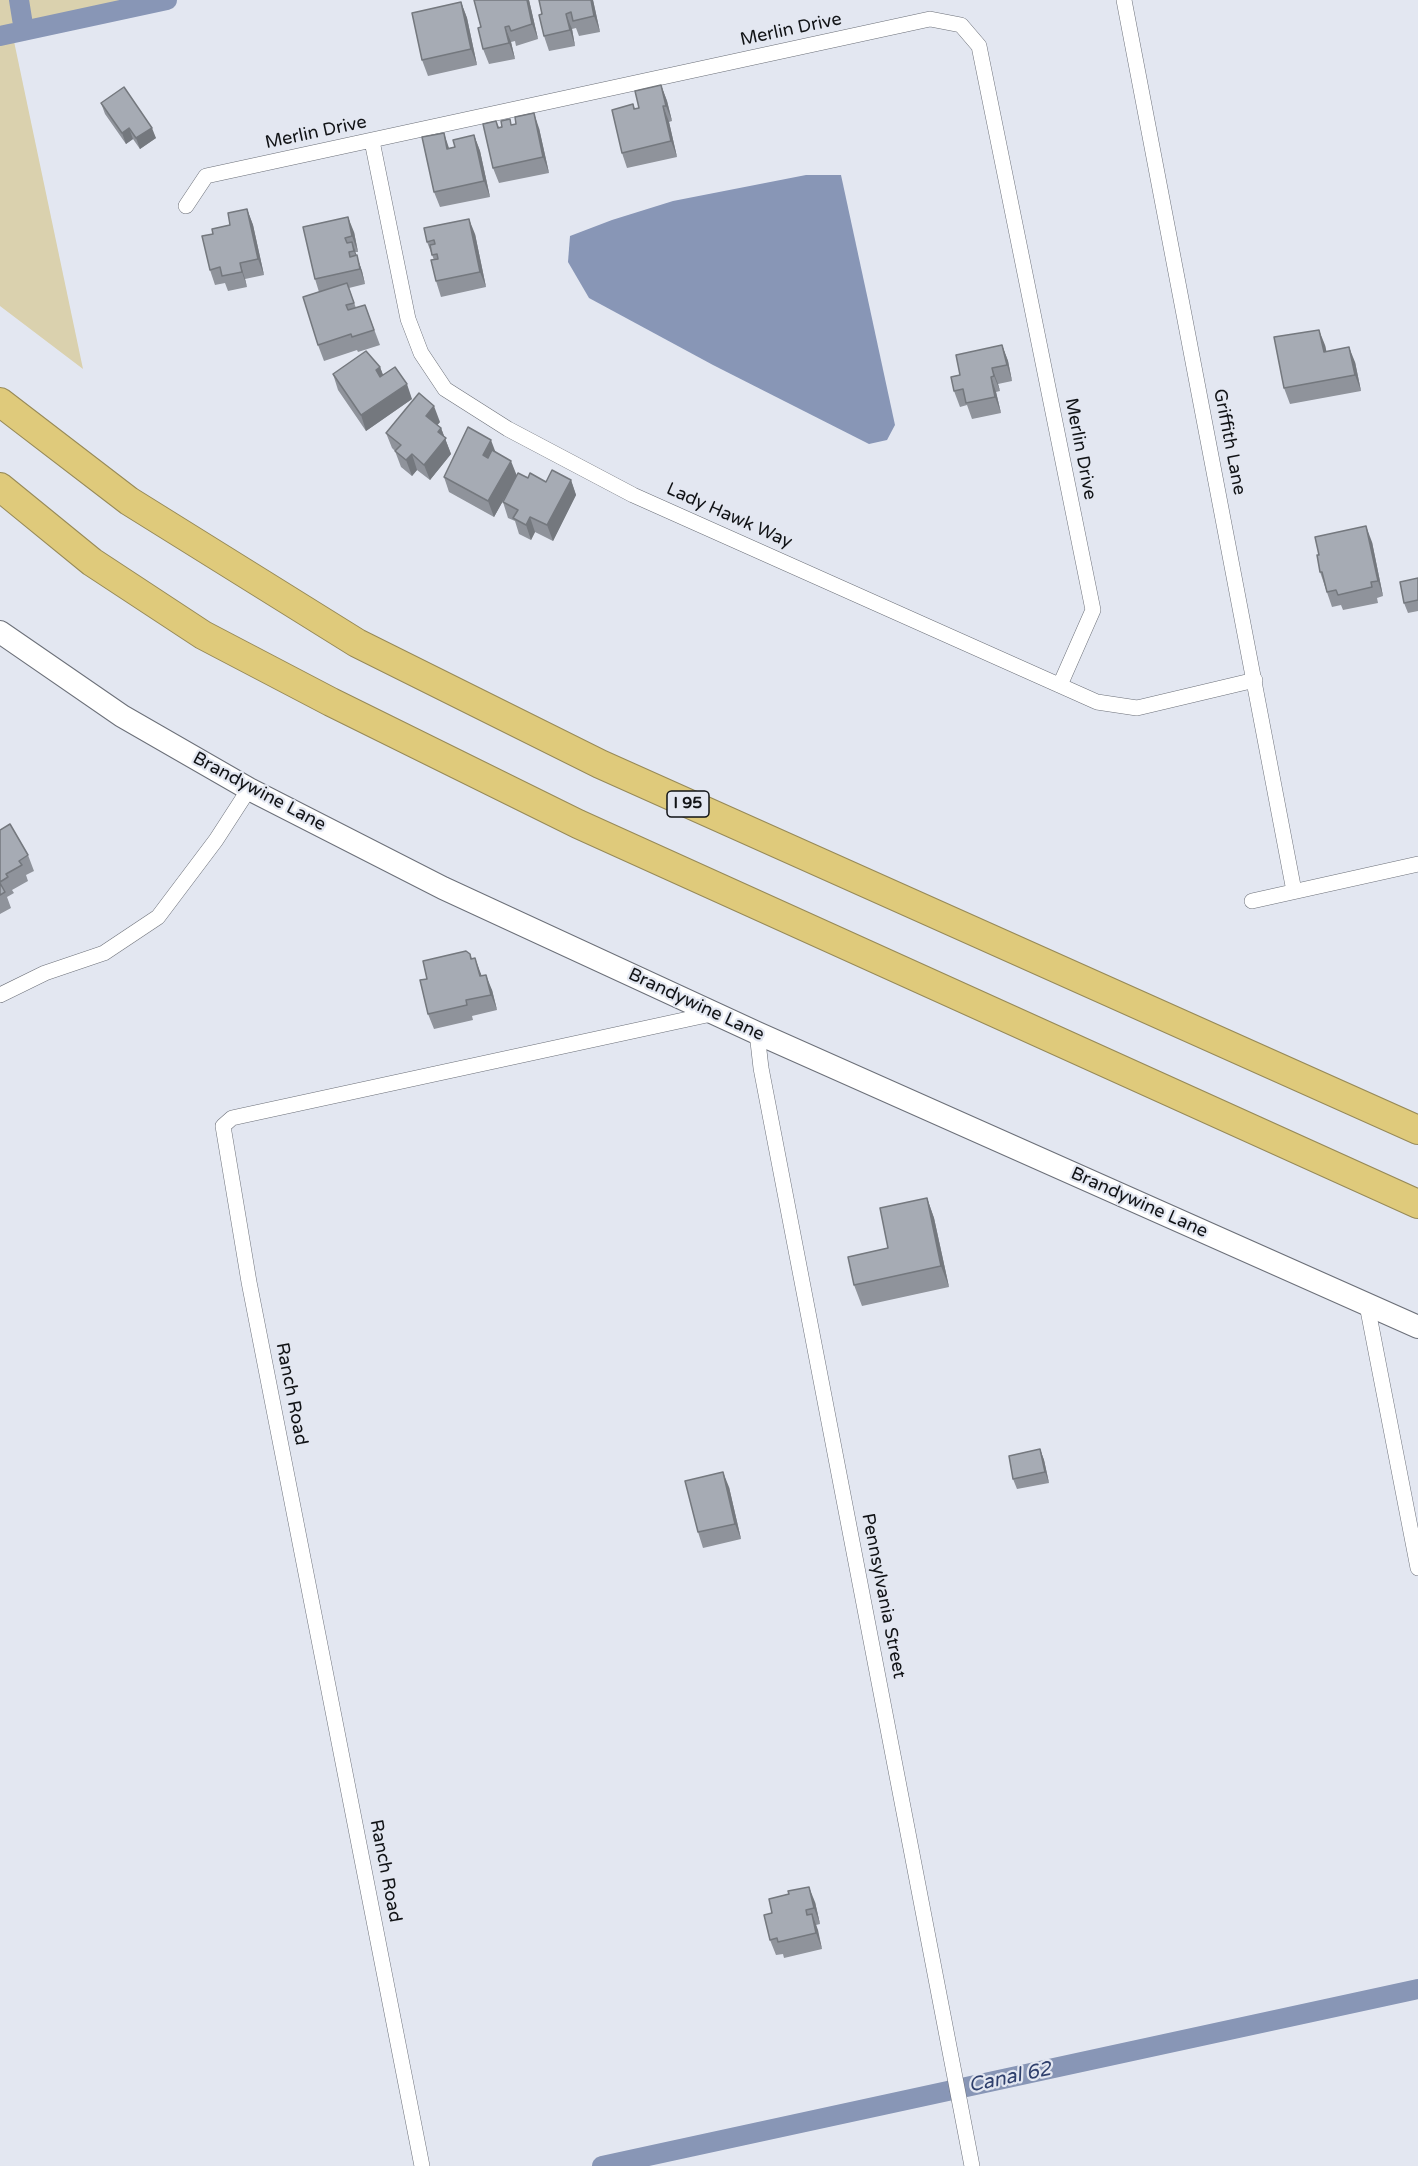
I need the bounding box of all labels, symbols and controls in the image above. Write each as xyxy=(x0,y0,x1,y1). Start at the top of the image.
street label: Merlin Drive xyxy=(738,9,844,51)
street label: Merlin Drive xyxy=(263,112,369,154)
street label: Griffith Lane xyxy=(1208,387,1250,497)
street label: Merlin Drive xyxy=(1060,396,1100,502)
street label: Lady Hawk Way xyxy=(663,479,795,553)
street label: Brandywine Lane xyxy=(189,748,329,836)
road number: I 95 xyxy=(667,791,709,817)
street label: Brandywine Lane xyxy=(625,964,767,1046)
street label: Brandywine Lane xyxy=(1067,1163,1211,1243)
street label: Ranch Road xyxy=(270,1341,312,1447)
street label: Pennsylvania Street xyxy=(856,1512,910,1680)
street label: Ranch Road xyxy=(364,1818,406,1924)
water label: Canal 62 xyxy=(966,2058,1054,2098)

